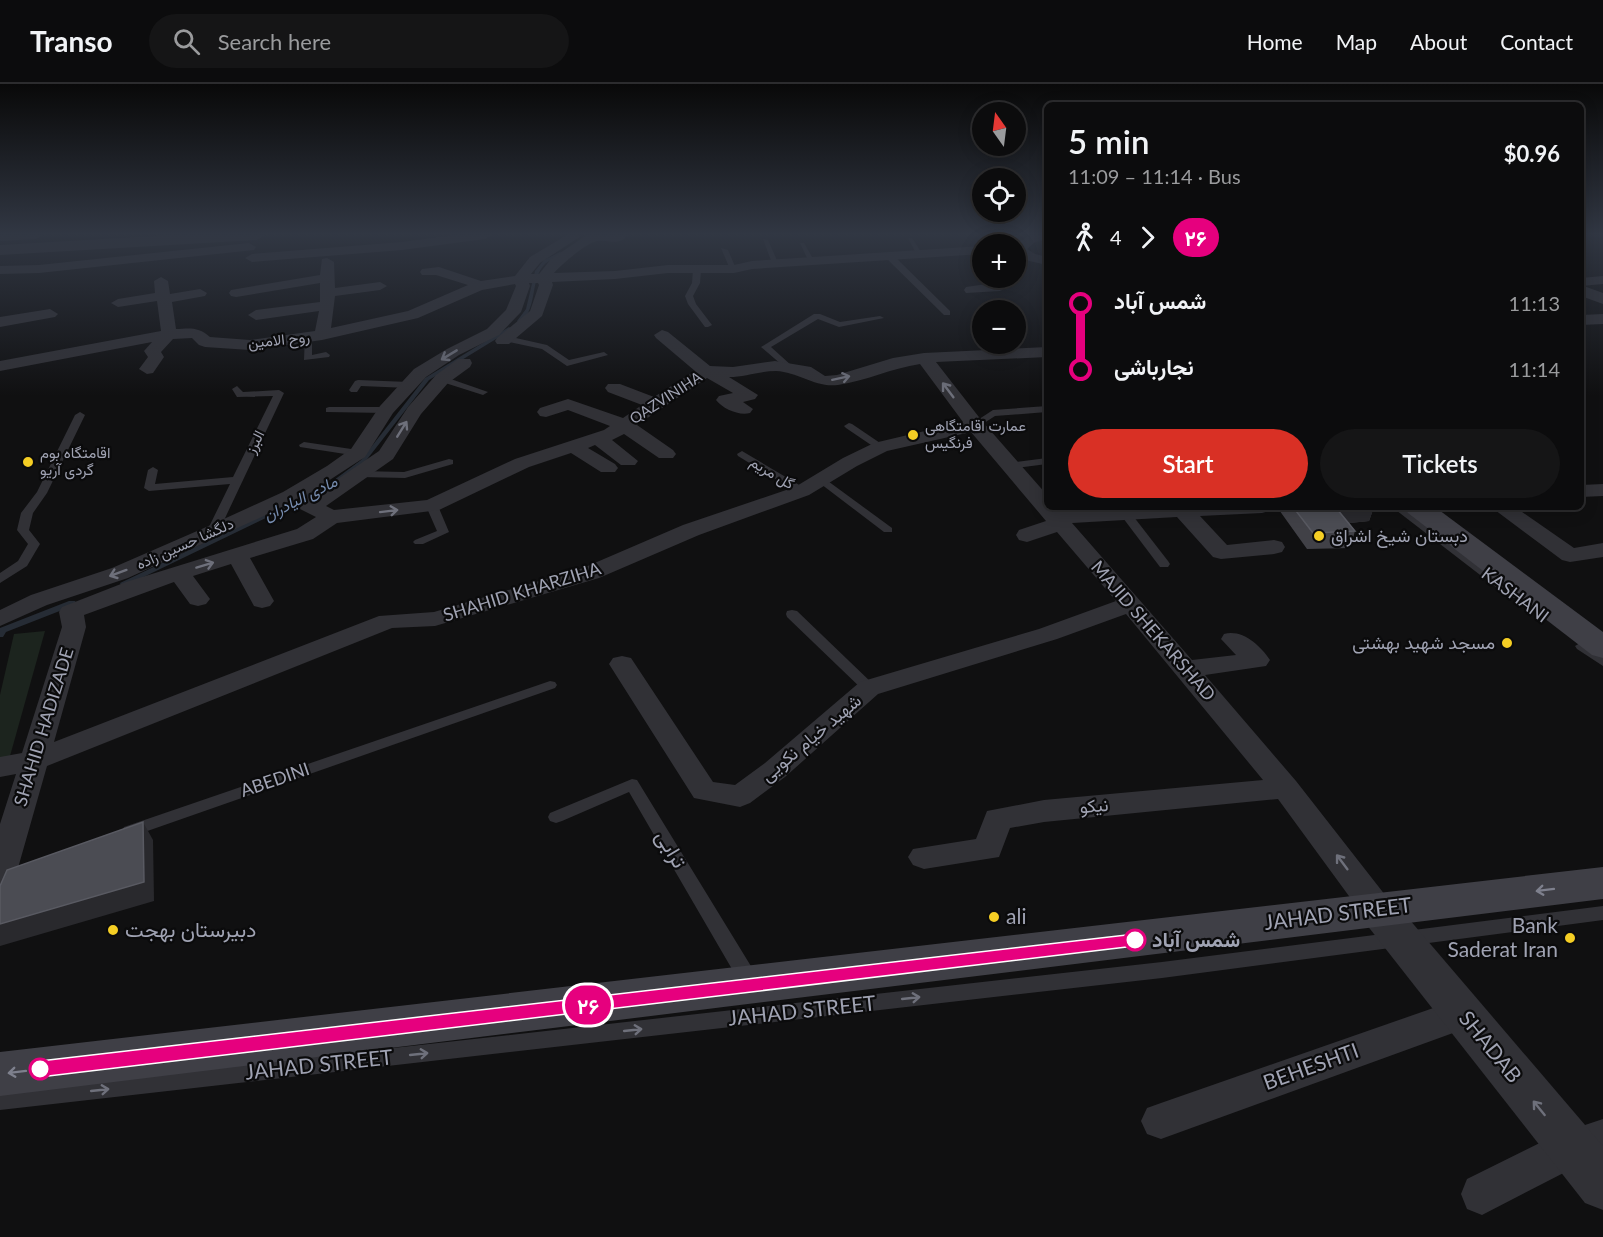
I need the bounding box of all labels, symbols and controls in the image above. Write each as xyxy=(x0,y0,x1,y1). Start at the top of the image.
search box xyxy=(149,14,569,68)
text: Transo xyxy=(30,24,113,58)
icon: search xyxy=(170,25,203,58)
text: Search here xyxy=(218,28,331,55)
text: Home xyxy=(1247,29,1303,54)
text: Map xyxy=(1336,29,1377,54)
text: About xyxy=(1410,29,1467,54)
text: Contact xyxy=(1500,29,1573,54)
north arrow xyxy=(972,102,1026,156)
map controls xyxy=(972,102,1026,354)
text: 5 min xyxy=(1068,121,1149,161)
text: $0.96 xyxy=(1504,140,1560,167)
text: 11:09 – 11:14 · Bus xyxy=(1068,164,1241,188)
button: locate xyxy=(972,168,1026,222)
icon: walk xyxy=(1068,221,1101,254)
icon: forward xyxy=(1131,221,1164,254)
text: 4 xyxy=(1110,225,1122,249)
text: ۲۶ xyxy=(1185,225,1207,250)
button: + xyxy=(972,234,1026,288)
text: شمس آباد xyxy=(1114,287,1206,314)
text: 11:13 xyxy=(1509,291,1560,315)
button: − xyxy=(972,300,1026,354)
street label: روح الامین xyxy=(247,327,311,354)
one-way arrow xyxy=(441,349,458,361)
text: نجارباشی xyxy=(1114,353,1194,380)
text: 11:14 xyxy=(1509,357,1560,381)
street label: QAZVINIHA xyxy=(626,367,706,427)
one-way arrow xyxy=(831,372,850,383)
one-way arrow xyxy=(942,382,955,398)
place label: عمارت اقامتگاهی فرنگیس xyxy=(925,416,1026,453)
one-way arrow xyxy=(397,421,409,438)
street label: البرز xyxy=(240,427,268,457)
marker: عمارت اقامتگاهی فرنگیس xyxy=(906,428,920,442)
button: Start xyxy=(1068,429,1308,498)
button: Tickets xyxy=(1320,429,1560,498)
place label: اقامتگاه بوم گردی آریو xyxy=(40,443,110,480)
street label: گل مریم xyxy=(746,452,798,494)
marker: اقامتگاه بوم گردی آریو xyxy=(21,455,35,469)
water label: مادی الیادران xyxy=(260,471,341,526)
one-way arrow xyxy=(379,505,399,516)
street label: دلگشا حسین زاده xyxy=(133,514,237,574)
place label: دبستان شیخ اشراق xyxy=(1331,524,1468,548)
marker: دبستان شیخ اشراق xyxy=(1312,529,1326,543)
street label: SHAHID KHARZIHA xyxy=(440,556,604,625)
street label: MAJID SHEKARSHAD xyxy=(1087,556,1221,705)
one-way arrow xyxy=(195,559,214,570)
street label: KASHANI xyxy=(1478,562,1554,627)
one-way arrow xyxy=(109,569,128,580)
place label: مسجد شهید بهشتی xyxy=(1352,631,1495,654)
marker: مسجد شهید بهشتی xyxy=(1500,636,1514,650)
street label: SHAHID HADIZADE xyxy=(8,645,78,809)
street label: شهید خیام نکویی xyxy=(756,689,866,787)
street label: ABEDINI xyxy=(237,757,312,801)
street label: نیکو xyxy=(1079,793,1109,818)
street label: ترابی xyxy=(650,825,693,873)
one-way arrow xyxy=(1335,855,1348,871)
one-way arrow xyxy=(1535,884,1555,895)
street label: JAHAD STREET xyxy=(1263,891,1413,934)
place label: ali xyxy=(1006,903,1026,928)
marker: ali xyxy=(987,910,1001,924)
place label: Bank Saderat Iran xyxy=(1447,912,1558,961)
place label: دبیرستان بهجت xyxy=(125,916,256,943)
marker: دبیرستان بهجت xyxy=(106,923,120,937)
place label: شمس آباد xyxy=(1152,926,1240,952)
marker: شمس آباد xyxy=(1124,929,1146,951)
marker: Bank Saderat Iran xyxy=(1563,931,1577,945)
line badge: ۲۶ xyxy=(561,986,615,1024)
street label: JAHAD STREET xyxy=(727,989,877,1030)
one-way arrow xyxy=(900,992,920,1003)
text: ۲۶ xyxy=(577,993,599,1018)
street label: SHADAB xyxy=(1455,1005,1528,1087)
one-way arrow xyxy=(623,1024,643,1035)
street label: BEHESHTI xyxy=(1259,1037,1362,1094)
street label: JAHAD STREET xyxy=(244,1043,394,1084)
one-way arrow xyxy=(408,1048,428,1059)
unlabelled marker xyxy=(29,1058,51,1080)
one-way arrow xyxy=(7,1067,27,1078)
one-way arrow xyxy=(89,1084,109,1095)
one-way arrow xyxy=(1533,1100,1546,1116)

